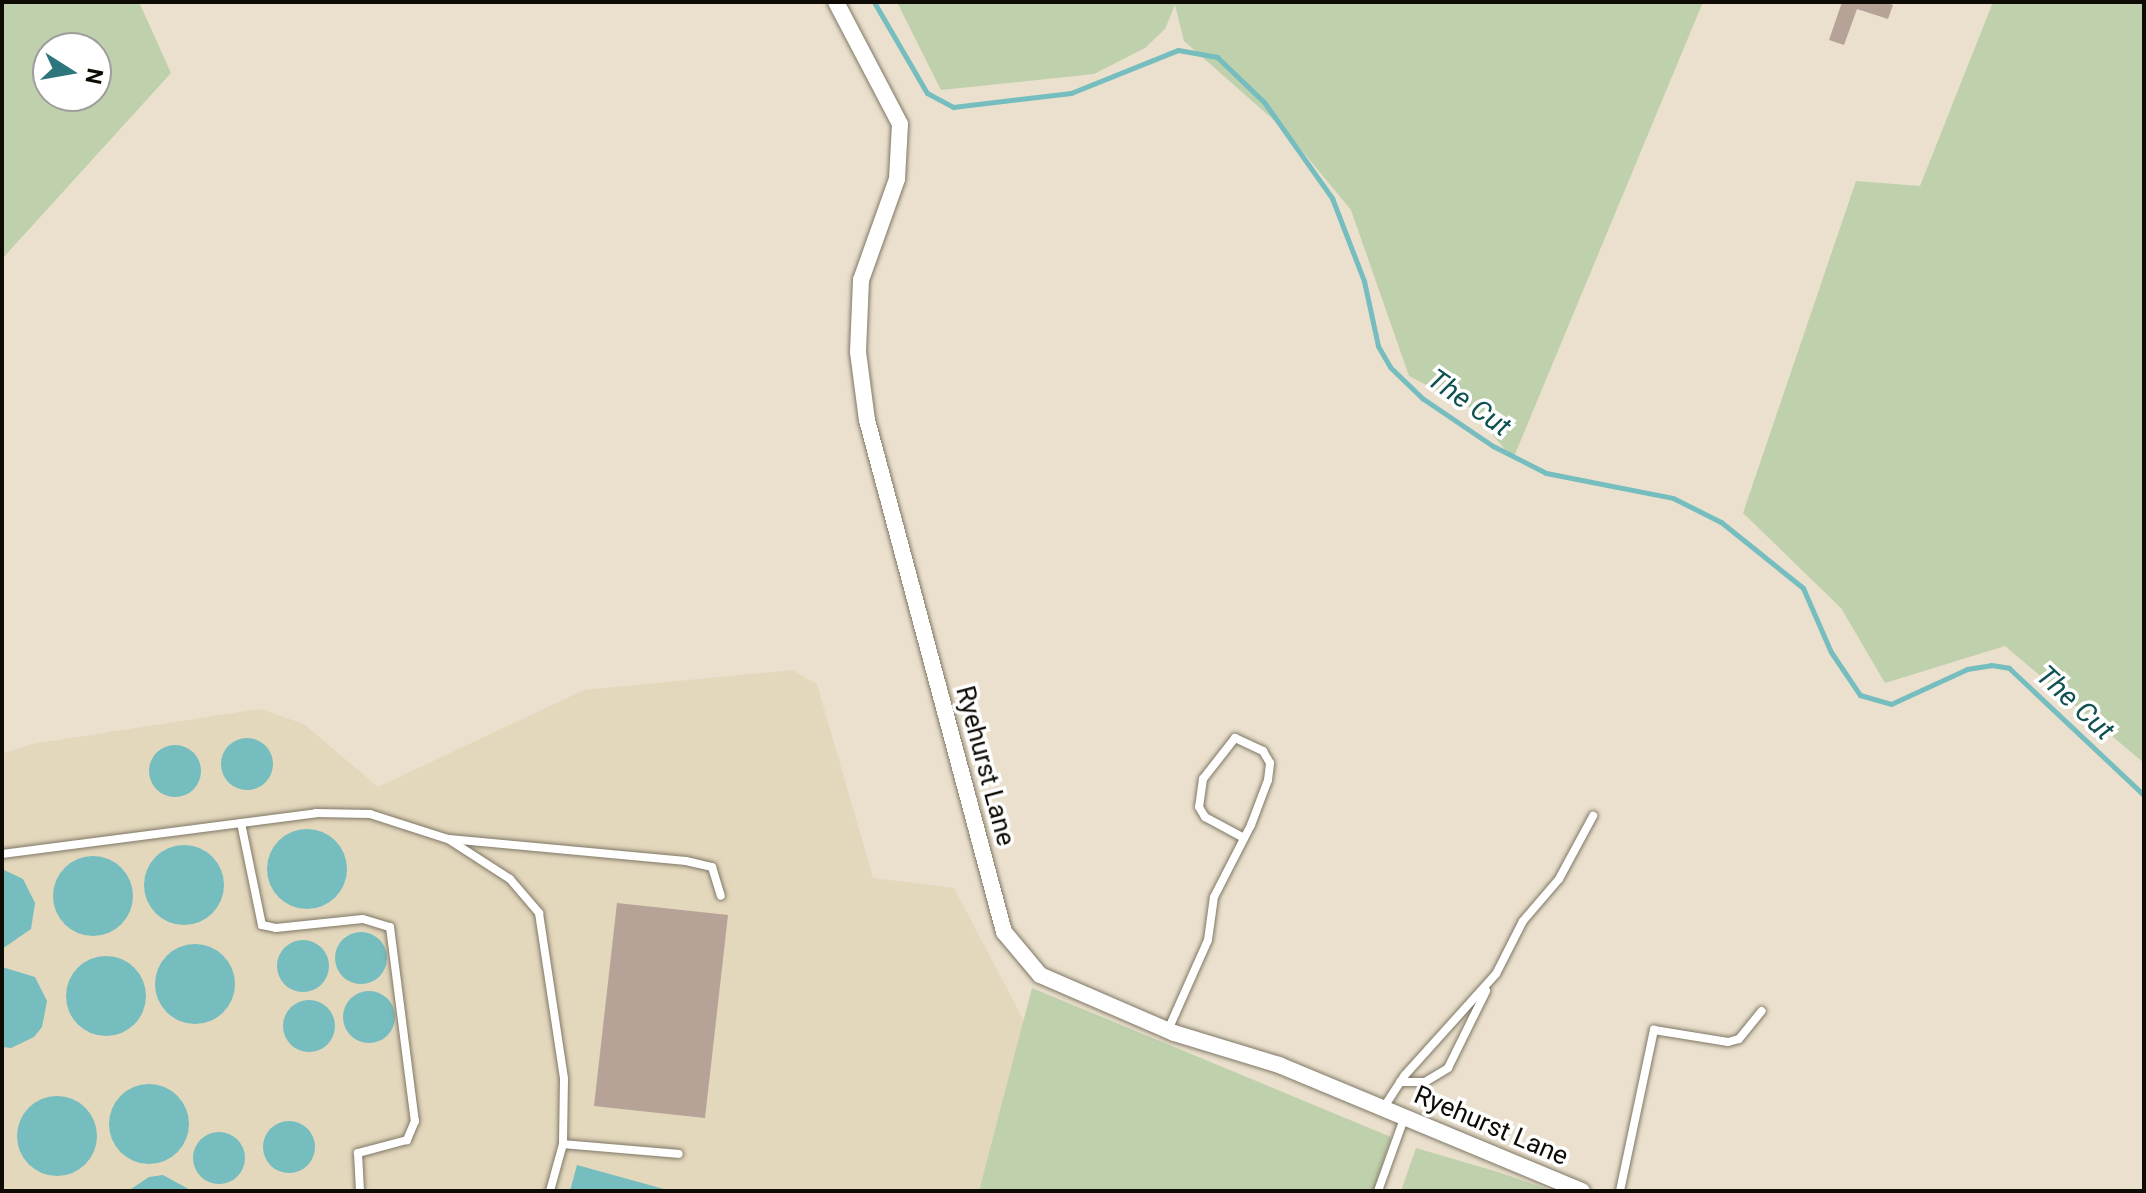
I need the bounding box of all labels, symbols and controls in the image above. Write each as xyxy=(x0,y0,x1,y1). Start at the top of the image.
north arrow xyxy=(32,32,112,112)
text: N xyxy=(80,66,108,86)
water label: The Cut xyxy=(1421,362,1517,444)
water label: The Cut xyxy=(2029,659,2121,747)
street label: Ryehurst Lane xyxy=(949,683,1021,849)
street label: Ryehurst Lane xyxy=(1409,1080,1573,1172)

